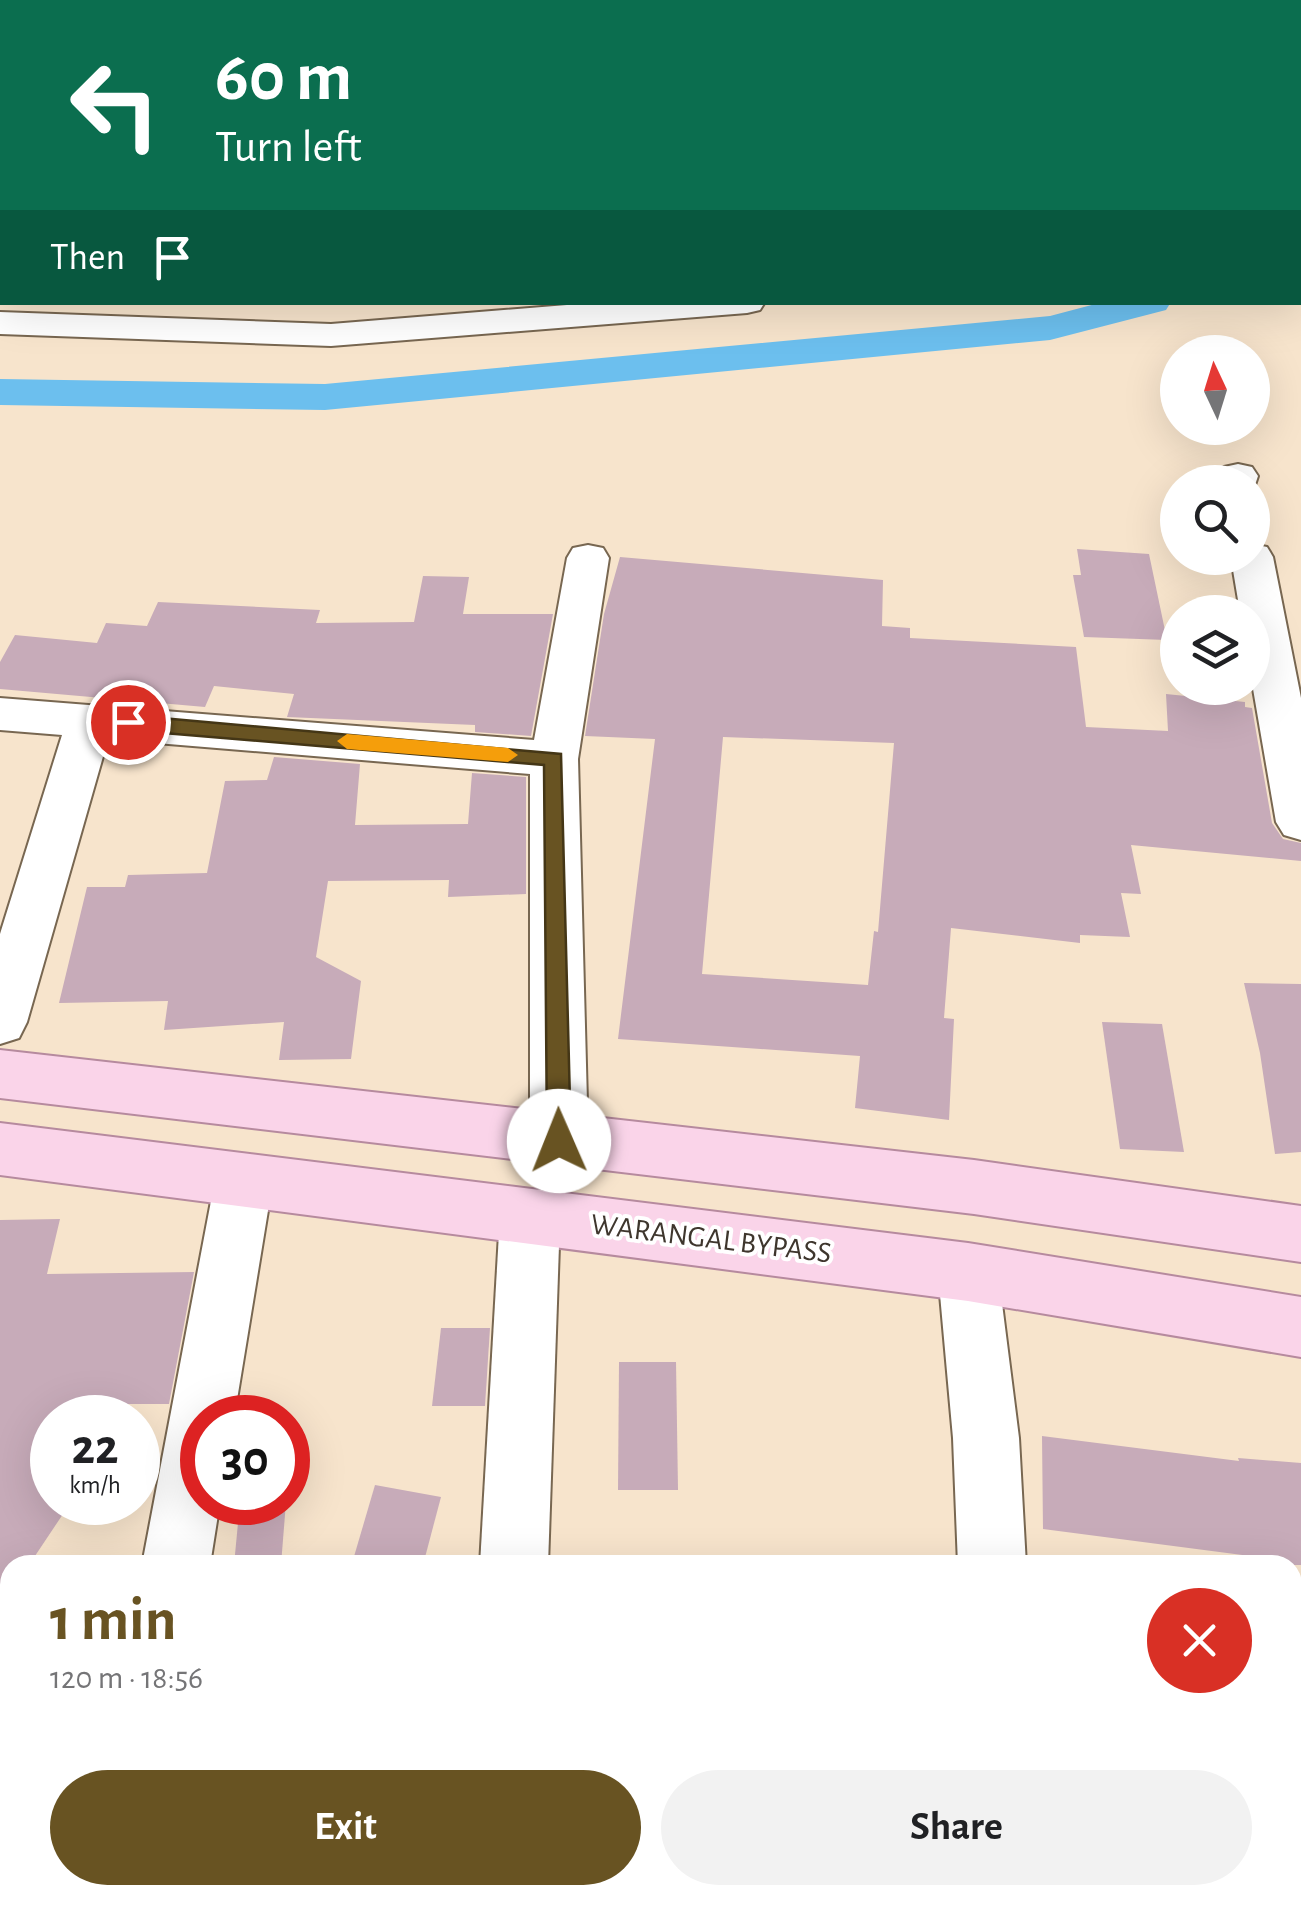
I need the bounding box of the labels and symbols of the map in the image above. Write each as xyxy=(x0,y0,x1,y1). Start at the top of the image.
north arrow xyxy=(1160,335,1270,445)
pin xyxy=(86,680,171,765)
position arrow xyxy=(507,1089,611,1193)
street label: WARANGAL BYPASS xyxy=(589,1209,833,1269)
speed limit sign: 30 xyxy=(180,1395,310,1525)

